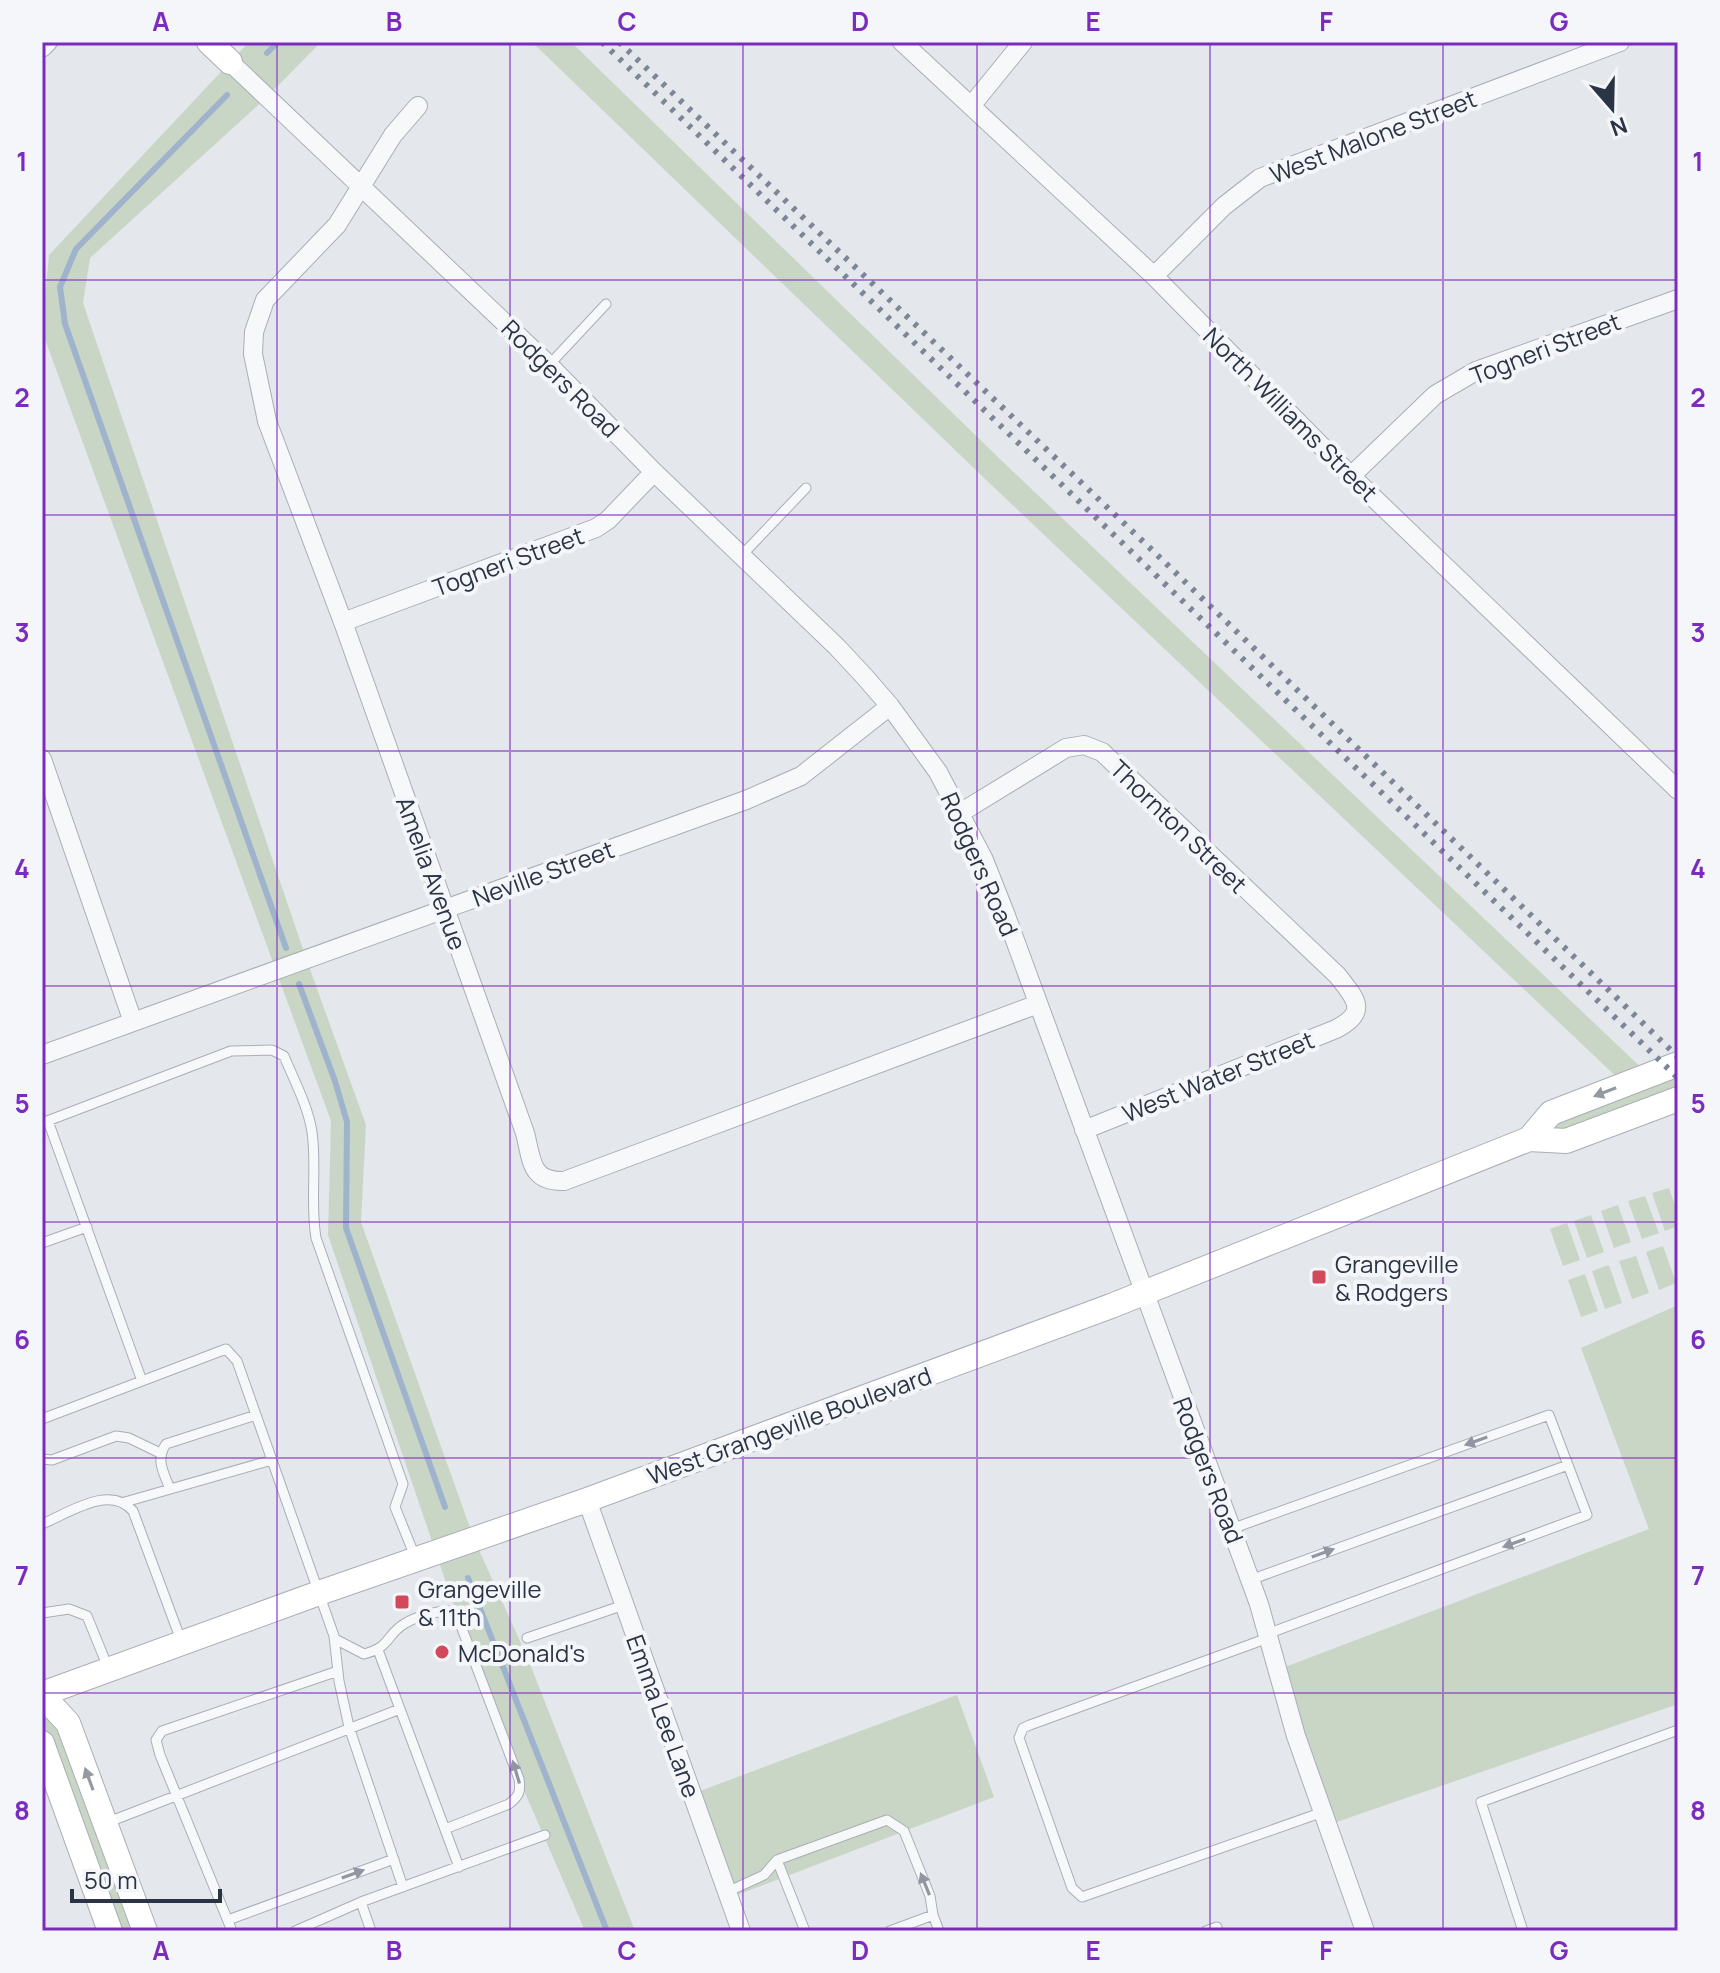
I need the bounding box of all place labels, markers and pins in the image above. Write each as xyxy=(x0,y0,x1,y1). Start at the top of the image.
place label: Grangeville & Rodgers xyxy=(1335,1247,1458,1308)
marker: Grangeville & Rodgers xyxy=(1310,1268,1328,1286)
place label: Grangeville & 11th xyxy=(418,1572,541,1633)
marker: Grangeville & 11th xyxy=(393,1593,411,1611)
place label: McDonald's xyxy=(458,1636,585,1669)
marker: McDonald's xyxy=(433,1643,451,1661)

